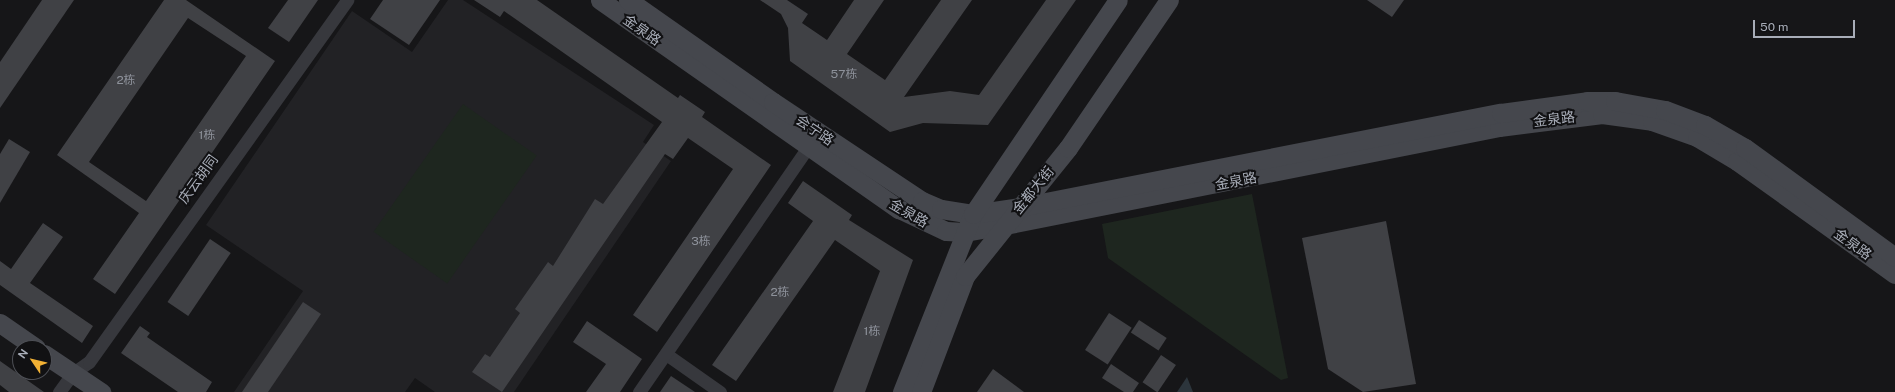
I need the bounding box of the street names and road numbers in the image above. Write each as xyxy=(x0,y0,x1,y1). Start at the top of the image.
street label: 金泉路 xyxy=(620,11,664,49)
street label: 金泉路 xyxy=(1532,108,1576,130)
street label: 会宁路 xyxy=(793,111,837,149)
street label: 庆云胡同 xyxy=(175,151,221,207)
street label: 金都大街 xyxy=(1009,163,1057,217)
street label: 金泉路 xyxy=(1214,169,1258,193)
street label: 金泉路 xyxy=(887,195,931,231)
street label: 金泉路 xyxy=(1831,225,1875,263)

